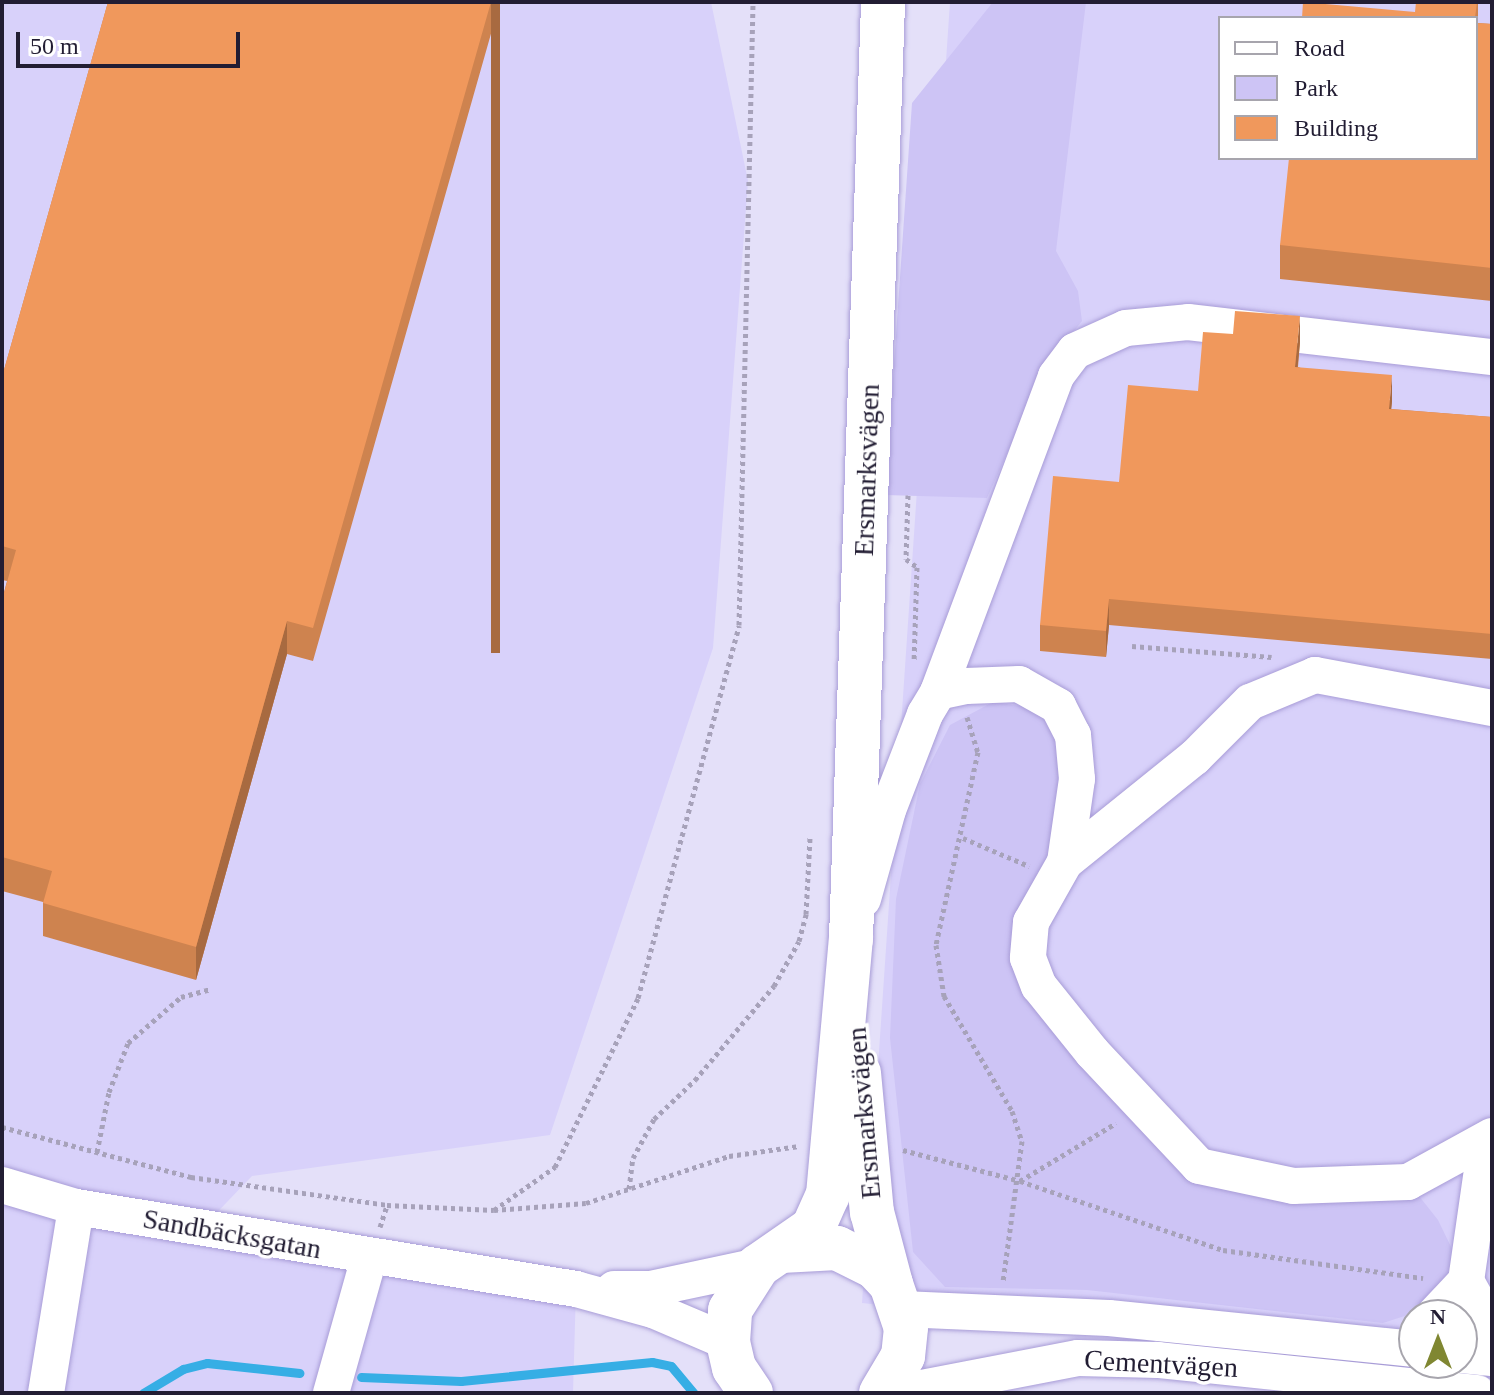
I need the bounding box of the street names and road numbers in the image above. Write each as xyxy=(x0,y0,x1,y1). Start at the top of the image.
street label: Ersmarksvägen xyxy=(847,383,887,557)
street label: Ersmarksvägen xyxy=(840,1026,888,1200)
street label: Sandbäcksgatan xyxy=(140,1202,324,1266)
street label: Cementvägen xyxy=(1083,1343,1239,1385)

